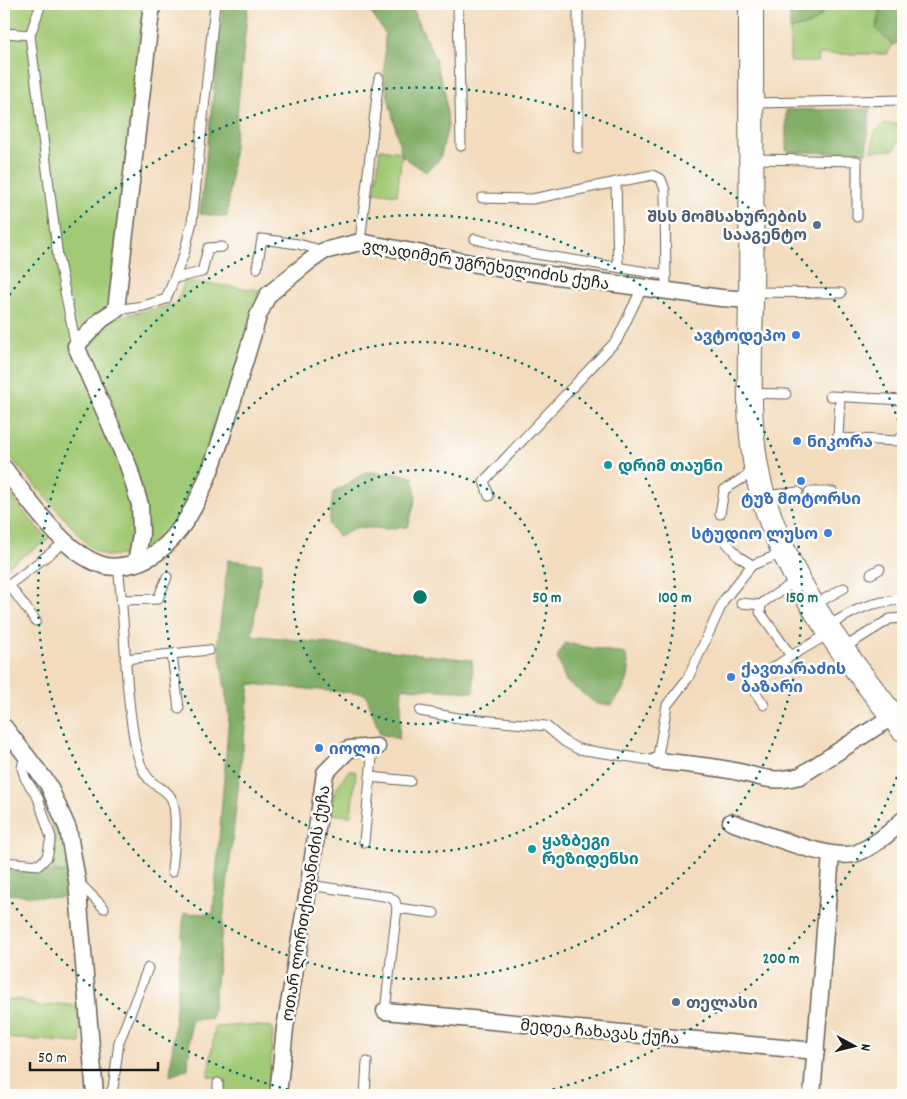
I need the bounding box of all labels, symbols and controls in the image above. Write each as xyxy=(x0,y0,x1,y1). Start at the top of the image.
place label: შსს მომსახურების სააგენტო xyxy=(647,207,807,248)
marker: შსს მომსახურების სააგენტო xyxy=(811,219,823,231)
street label: ვლადიმერ უგრეხელიძის ქუჩა xyxy=(360,236,611,297)
place label: ავტოდეპო xyxy=(694,326,786,349)
marker: ავტოდეპო xyxy=(790,329,802,341)
place label: ნიკორა xyxy=(807,432,873,455)
marker: ნიკორა xyxy=(791,435,803,447)
place label: დრიმ თაუნი xyxy=(618,456,723,479)
marker: დრიმ თაუნი xyxy=(602,459,614,471)
marker: ტუზ მოტორსი xyxy=(795,475,807,487)
place label: ტუზ მოტორსი xyxy=(741,489,861,512)
place label: სტუდიო ლუსო xyxy=(691,524,818,547)
marker: სტუდიო ლუსო xyxy=(822,527,834,539)
centre of rings xyxy=(411,588,429,606)
text: 50 m xyxy=(533,588,561,610)
text: 100 m xyxy=(658,588,692,610)
text: 150 m xyxy=(786,588,818,610)
place label: ქავთარაძის ბაზარი xyxy=(741,659,846,700)
marker: ქავთარაძის ბაზარი xyxy=(725,671,737,683)
place label: იოლი xyxy=(329,739,380,762)
marker: იოლი xyxy=(313,742,325,754)
street label: ოთარ ლორთქიფანიძის ქუჩა xyxy=(277,784,337,1023)
place label: ყაზბეგი რეზიდენსი xyxy=(542,831,639,872)
marker: ყაზბეგი რეზიდენსი xyxy=(526,843,538,855)
text: 200 m xyxy=(763,949,799,971)
place label: თელასი xyxy=(686,993,758,1016)
marker: თელასი xyxy=(670,996,682,1008)
street label: მედეა ჩახავას ქუჩა xyxy=(519,1015,680,1052)
north arrow xyxy=(830,1022,880,1072)
scale bar xyxy=(30,1039,158,1071)
text: N xyxy=(855,1043,875,1052)
text: 50 m xyxy=(38,1048,67,1070)

